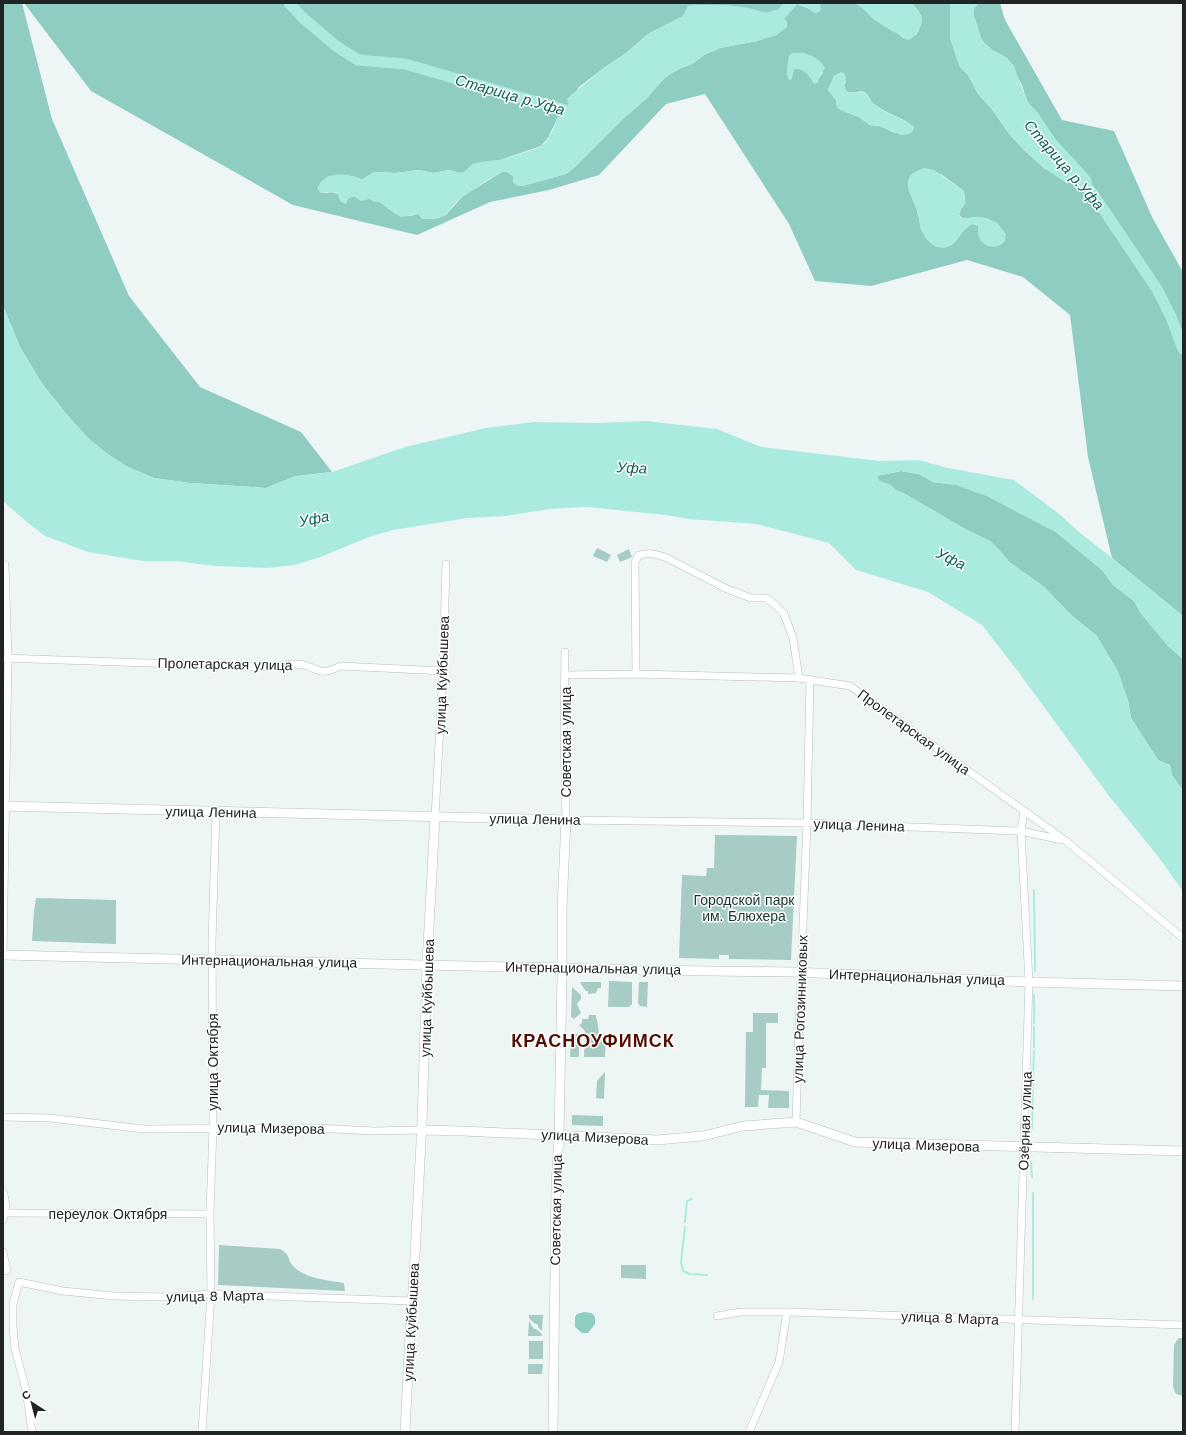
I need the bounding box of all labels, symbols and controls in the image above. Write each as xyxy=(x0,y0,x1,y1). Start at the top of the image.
water label: Старица р.Уфа xyxy=(453,71,567,119)
water label: Старица р.Уфа xyxy=(1020,116,1108,214)
water label: Уфа xyxy=(615,458,648,478)
water label: Уфа xyxy=(296,507,331,531)
water label: Уфа xyxy=(932,544,969,574)
street label: улица Куйбышева xyxy=(432,615,452,734)
street label: Пролетарская улица xyxy=(158,655,293,673)
street label: Советская улица xyxy=(558,686,574,797)
street label: Пролетарская улица xyxy=(855,686,973,778)
street label: улица Ленина xyxy=(165,803,257,821)
street label: улица Ленина xyxy=(489,810,581,828)
street label: улица Ленина xyxy=(813,815,905,835)
park label: Городской парк им. Блюхера xyxy=(694,892,795,924)
street label: улица Рогозинниковых xyxy=(789,935,811,1083)
street label: улица Куйбышева xyxy=(417,938,437,1057)
street label: Интернациональная улица xyxy=(181,951,357,971)
street label: Интернациональная улица xyxy=(505,958,681,978)
street label: Интернациональная улица xyxy=(829,966,1005,988)
street label: улица Октября xyxy=(205,1013,221,1111)
district label: КРАСНОУФИМСК xyxy=(511,1030,675,1051)
street label: Озёрная улица xyxy=(1015,1071,1035,1171)
street label: улица Мизерова xyxy=(217,1119,325,1137)
street label: улица Мизерова xyxy=(541,1126,649,1148)
street label: улица Мизерова xyxy=(872,1135,980,1155)
street label: Советская улица xyxy=(547,1154,565,1266)
street label: переулок Октября xyxy=(49,1206,167,1222)
street label: улица Куйбышева xyxy=(400,1262,422,1382)
street label: улица 8 Марта xyxy=(166,1287,264,1305)
street label: улица 8 Марта xyxy=(901,1308,999,1328)
north arrow xyxy=(12,1383,52,1423)
text: С xyxy=(19,1388,33,1403)

